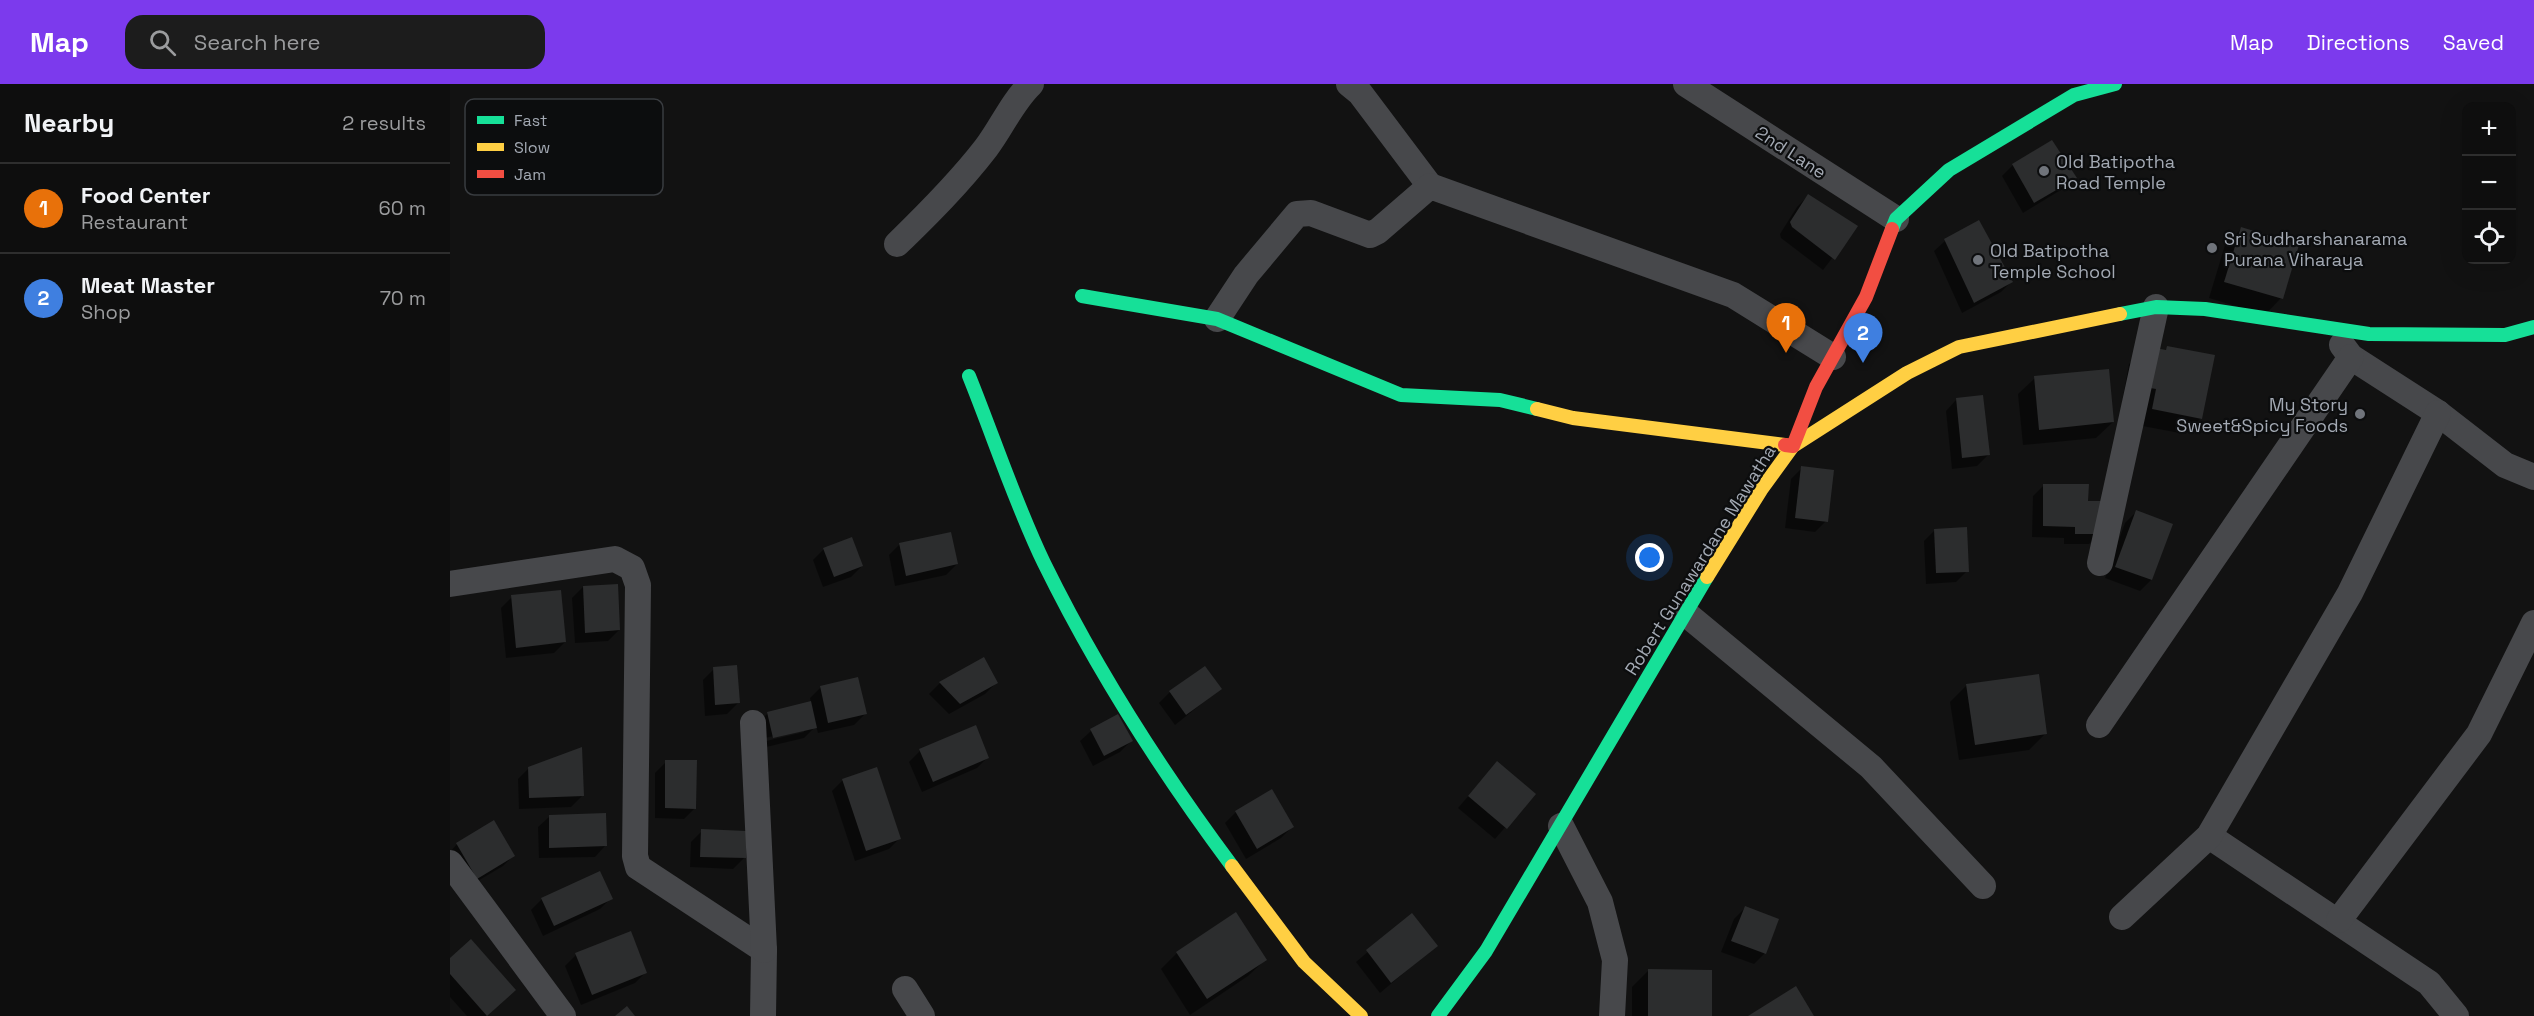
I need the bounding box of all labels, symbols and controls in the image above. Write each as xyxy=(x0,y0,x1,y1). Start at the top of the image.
search box xyxy=(125,15,545,69)
text: Map xyxy=(30,24,89,60)
icon: search xyxy=(146,26,179,59)
text: Search here xyxy=(194,28,321,56)
text: Map xyxy=(2230,29,2274,56)
text: Directions xyxy=(2307,29,2410,56)
text: Saved xyxy=(2443,29,2504,56)
legend xyxy=(465,99,663,195)
map controls xyxy=(2462,102,2516,264)
button: + xyxy=(2462,102,2516,156)
text: Nearby xyxy=(24,106,114,140)
text: 2 results xyxy=(342,110,426,136)
text: Fast xyxy=(514,110,547,131)
street label: 2nd Lane xyxy=(1751,121,1831,183)
text: Slow xyxy=(514,137,550,158)
place label: Old Batipotha Road Temple xyxy=(2056,150,2175,194)
button: − xyxy=(2462,156,2516,210)
text: Jam xyxy=(514,164,546,185)
marker: Old Batipotha Road Temple xyxy=(2037,164,2051,178)
text: Food Center xyxy=(81,181,210,209)
text: 1 xyxy=(39,195,48,221)
text: 60 m xyxy=(379,195,426,221)
text: Restaurant xyxy=(81,209,188,235)
button: locate xyxy=(2462,210,2516,264)
place label: Sri Sudharshanarama Purana Viharaya xyxy=(2224,227,2407,271)
place label: Old Batipotha Temple School xyxy=(1990,239,2116,283)
marker: Sri Sudharshanarama Purana Viharaya xyxy=(2205,241,2219,255)
marker: Old Batipotha Temple School xyxy=(1971,253,1985,267)
text: Meat Master xyxy=(81,271,215,299)
text: 2 xyxy=(38,285,49,311)
text: 70 m xyxy=(380,285,426,311)
text: Shop xyxy=(81,299,131,325)
pin: 1 xyxy=(1766,304,1806,353)
pin: 2 xyxy=(1844,314,1882,363)
place label: My Story Sweet&Spicy Foods xyxy=(2176,393,2348,437)
marker: My Story Sweet&Spicy Foods xyxy=(2353,407,2367,421)
street label: Robert Gunawardane Mawatha xyxy=(1619,441,1781,679)
your location xyxy=(1635,543,1664,572)

